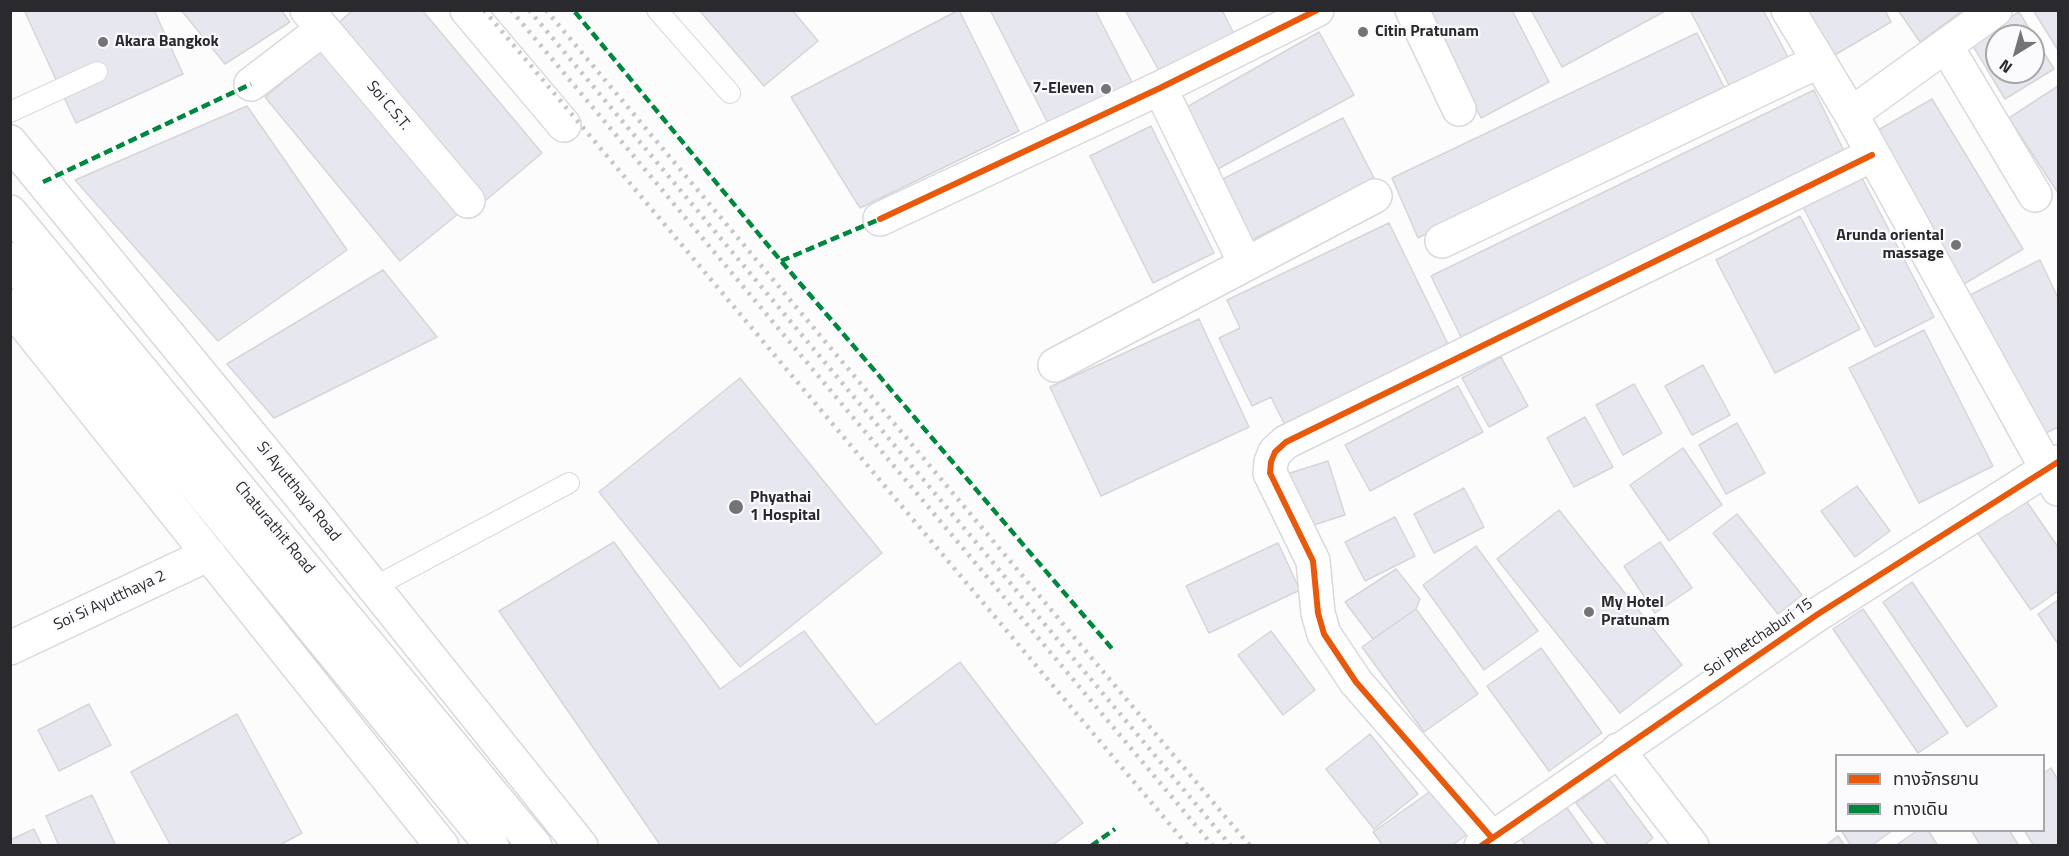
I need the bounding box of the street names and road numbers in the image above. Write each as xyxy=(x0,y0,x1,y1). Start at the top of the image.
street label: Soi C.S.T. xyxy=(362,78,414,134)
street label: Si Ayutthaya Road xyxy=(252,438,344,546)
street label: Chaturathit Road xyxy=(230,478,318,578)
street label: Soi Si Ayutthaya 2 xyxy=(51,567,169,635)
street label: Soi Phetchaburi 15 xyxy=(1701,595,1817,681)

